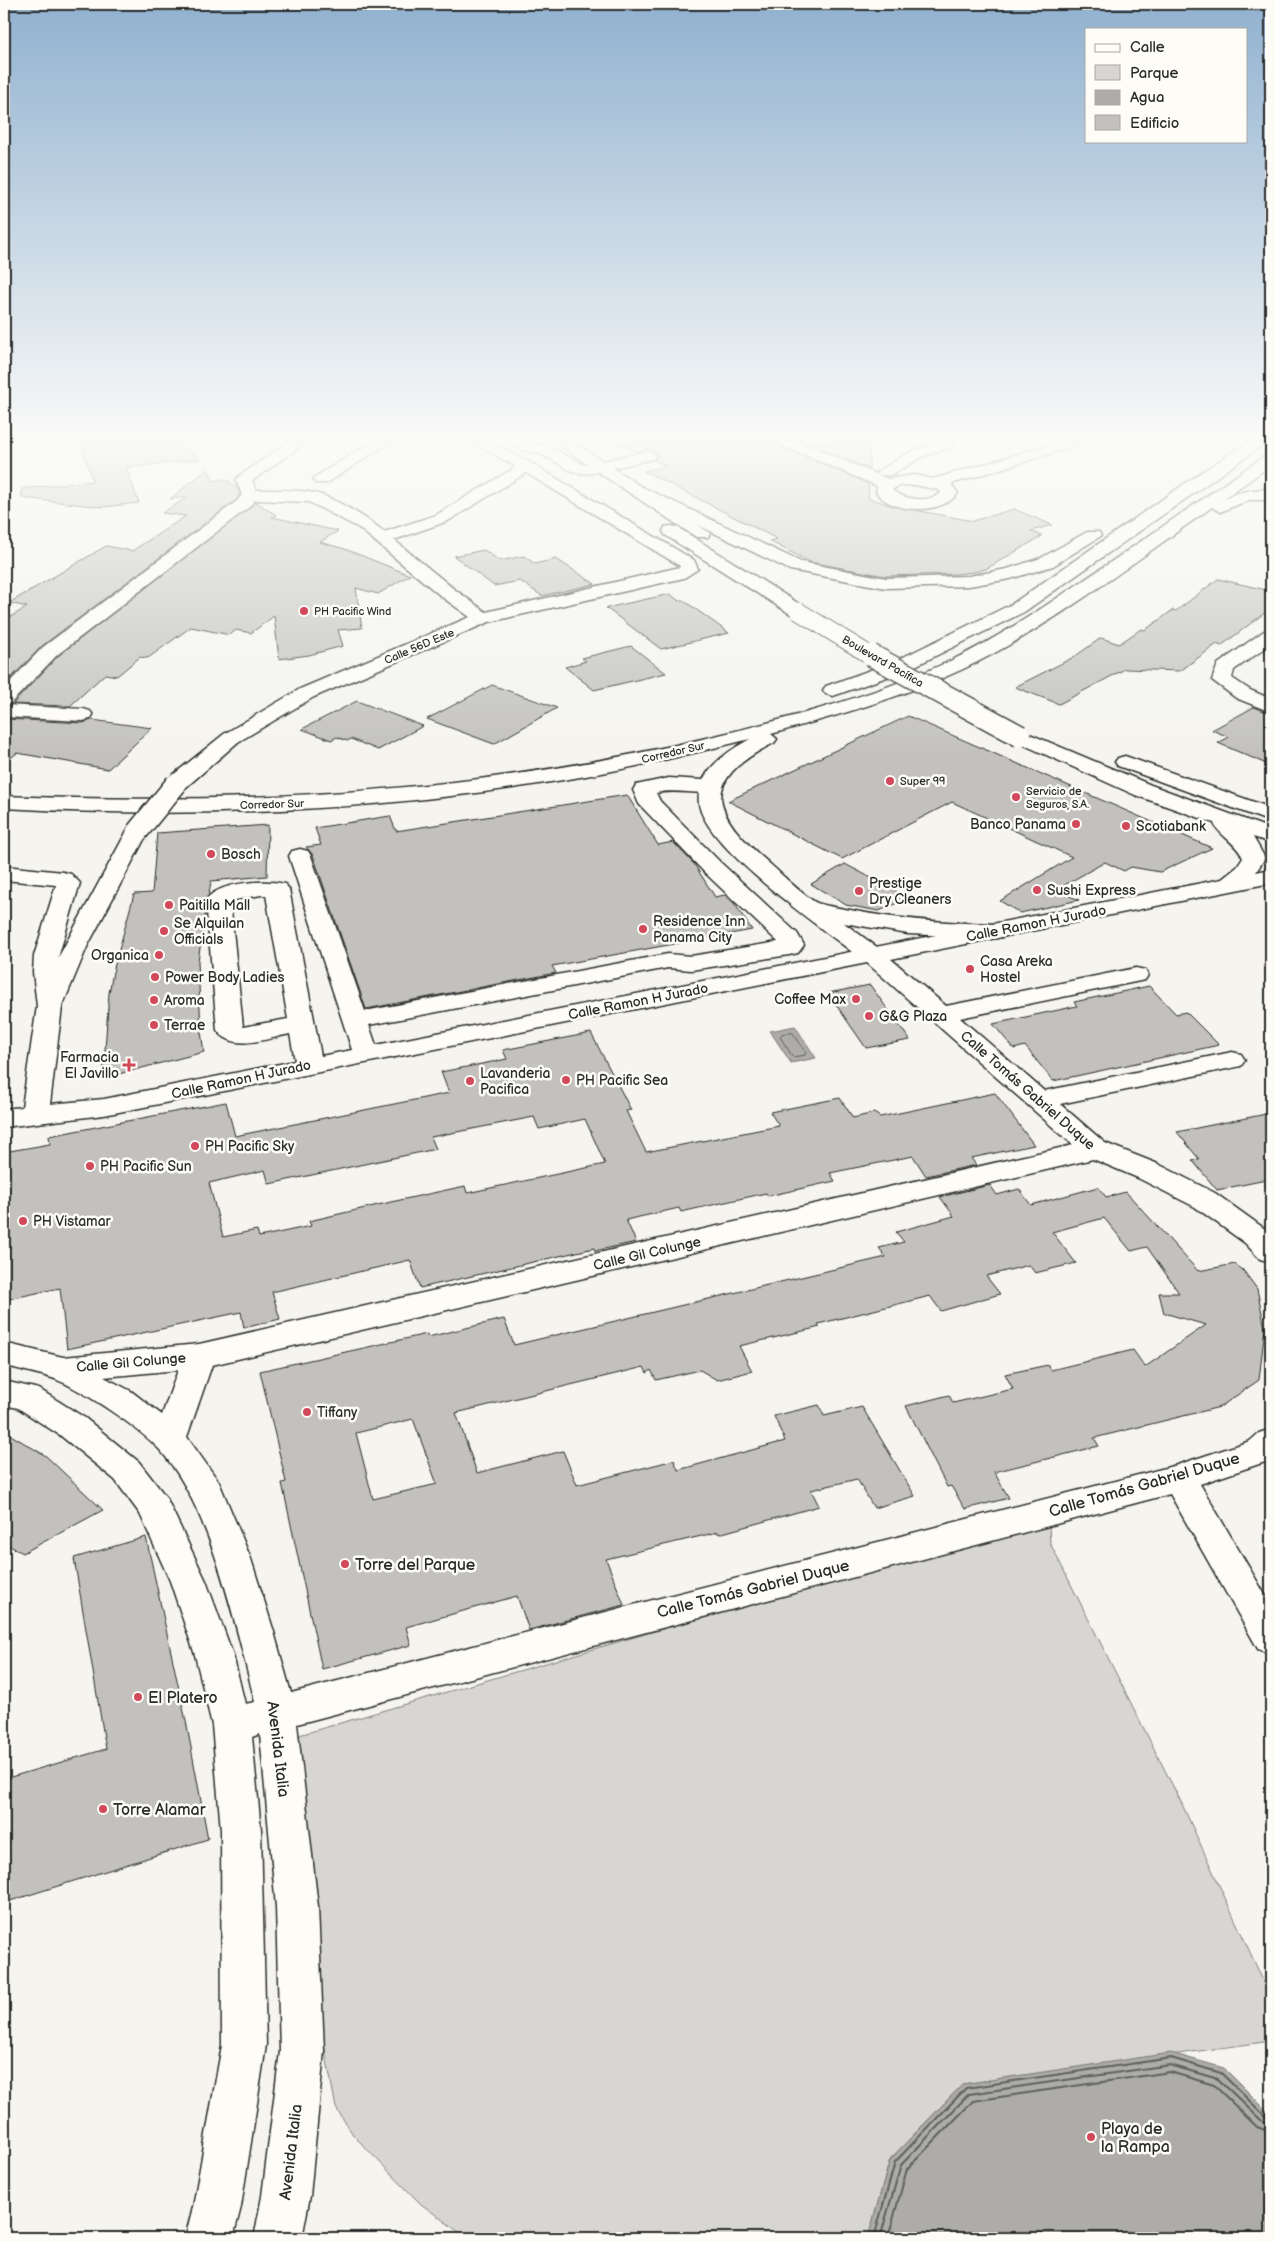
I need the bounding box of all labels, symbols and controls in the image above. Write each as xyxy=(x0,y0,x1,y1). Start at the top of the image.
legend xyxy=(1085,28,1248,142)
text: Calle xyxy=(1130,38,1165,57)
text: Parque xyxy=(1130,64,1179,83)
text: Agua xyxy=(1130,88,1164,107)
text: Edificio xyxy=(1130,114,1179,133)
marker: PH Pacific Wind xyxy=(298,605,310,617)
place label: PH Pacific Wind xyxy=(314,605,391,618)
street label: Calle 56D Este xyxy=(382,626,457,667)
street label: Boulevard Pacífica xyxy=(840,633,926,690)
street label: Corredor Sur xyxy=(640,739,707,766)
marker: Super 99 xyxy=(884,775,896,787)
place label: Super 99 xyxy=(900,775,945,788)
place label: Servicio de Seguros, S.A. xyxy=(1026,785,1089,811)
marker: Servicio de Seguros, S.A. xyxy=(1010,791,1022,803)
street label: Corredor Sur xyxy=(240,797,305,812)
place label: Banco Panama xyxy=(970,816,1066,833)
marker: Banco Panama xyxy=(1070,818,1082,830)
place label: Scotiabank xyxy=(1136,818,1206,835)
marker: Scotiabank xyxy=(1120,820,1132,832)
place label: Bosch xyxy=(221,846,261,863)
marker: Bosch xyxy=(205,848,217,860)
place label: Prestige Dry Cleaners xyxy=(869,875,952,908)
place label: Sushi Express xyxy=(1047,882,1136,899)
marker: Sushi Express xyxy=(1031,884,1043,896)
marker: Prestige Dry Cleaners xyxy=(853,885,865,897)
place label: Paitilla Mall xyxy=(179,897,250,914)
marker: Paitilla Mall xyxy=(163,899,175,911)
street label: Calle Ramon H Jurado xyxy=(965,902,1108,945)
place label: Residence Inn Panama City xyxy=(653,913,745,946)
place label: Se Alquilan Officials xyxy=(174,915,244,948)
marker: Residence Inn Panama City xyxy=(637,923,649,935)
marker: Se Alquilan Officials xyxy=(158,925,170,937)
place label: Organica xyxy=(91,947,149,964)
marker: Organica xyxy=(153,949,165,961)
place label: Casa Areka Hostel xyxy=(980,953,1053,986)
marker: Casa Areka Hostel xyxy=(964,963,976,975)
place label: Power Body Ladies xyxy=(165,969,284,986)
marker: Power Body Ladies xyxy=(149,971,161,983)
street label: Calle Ramon H Jurado xyxy=(567,980,710,1023)
place label: Coffee Max xyxy=(774,991,846,1008)
place label: Aroma xyxy=(164,992,205,1009)
marker: Coffee Max xyxy=(850,993,862,1005)
marker: Aroma xyxy=(148,994,160,1006)
place label: G&G Plaza xyxy=(879,1008,947,1025)
marker: G&G Plaza xyxy=(863,1010,875,1022)
place label: Terrae xyxy=(164,1017,205,1034)
marker: Terrae xyxy=(148,1019,160,1031)
street label: Calle Tomás Gabriel Duque xyxy=(957,1027,1099,1154)
place label: Farmacia El Javillo xyxy=(60,1049,119,1082)
street label: Calle Ramon H Jurado xyxy=(170,1056,312,1103)
marker: Farmacia El Javillo xyxy=(123,1059,135,1071)
place label: Lavanderia Pacifica xyxy=(480,1065,551,1098)
place label: PH Pacific Sea xyxy=(576,1072,668,1089)
marker: PH Pacific Sea xyxy=(560,1074,572,1086)
marker: Lavanderia Pacifica xyxy=(464,1075,476,1087)
place label: PH Pacific Sky xyxy=(205,1138,295,1155)
marker: PH Pacific Sky xyxy=(189,1140,201,1152)
place label: PH Pacific Sun xyxy=(100,1158,192,1175)
marker: PH Pacific Sun xyxy=(84,1160,96,1172)
place label: PH Vistamar xyxy=(33,1213,112,1230)
marker: PH Vistamar xyxy=(17,1215,29,1227)
street label: Calle Gil Colunge xyxy=(592,1233,703,1274)
street label: Calle Gil Colunge xyxy=(76,1349,187,1376)
place label: Tiffany xyxy=(317,1404,358,1421)
marker: Tiffany xyxy=(301,1406,313,1418)
street label: Calle Tomás Gabriel Duque xyxy=(1047,1449,1243,1522)
place label: Torre del Parque xyxy=(355,1556,476,1575)
street label: Calle Tomás Gabriel Duque xyxy=(655,1556,852,1623)
marker: Torre del Parque xyxy=(339,1558,351,1570)
place label: El Platero xyxy=(148,1689,217,1708)
marker: El Platero xyxy=(132,1691,144,1703)
street label: Avenida Italia xyxy=(262,1700,293,1798)
place label: Torre Alamar xyxy=(113,1801,206,1820)
marker: Torre Alamar xyxy=(97,1803,109,1815)
street label: Avenida Italia xyxy=(276,2103,307,2201)
place label: Playa de la Rampa xyxy=(1101,2120,1170,2157)
marker: Playa de la Rampa xyxy=(1085,2131,1097,2143)

